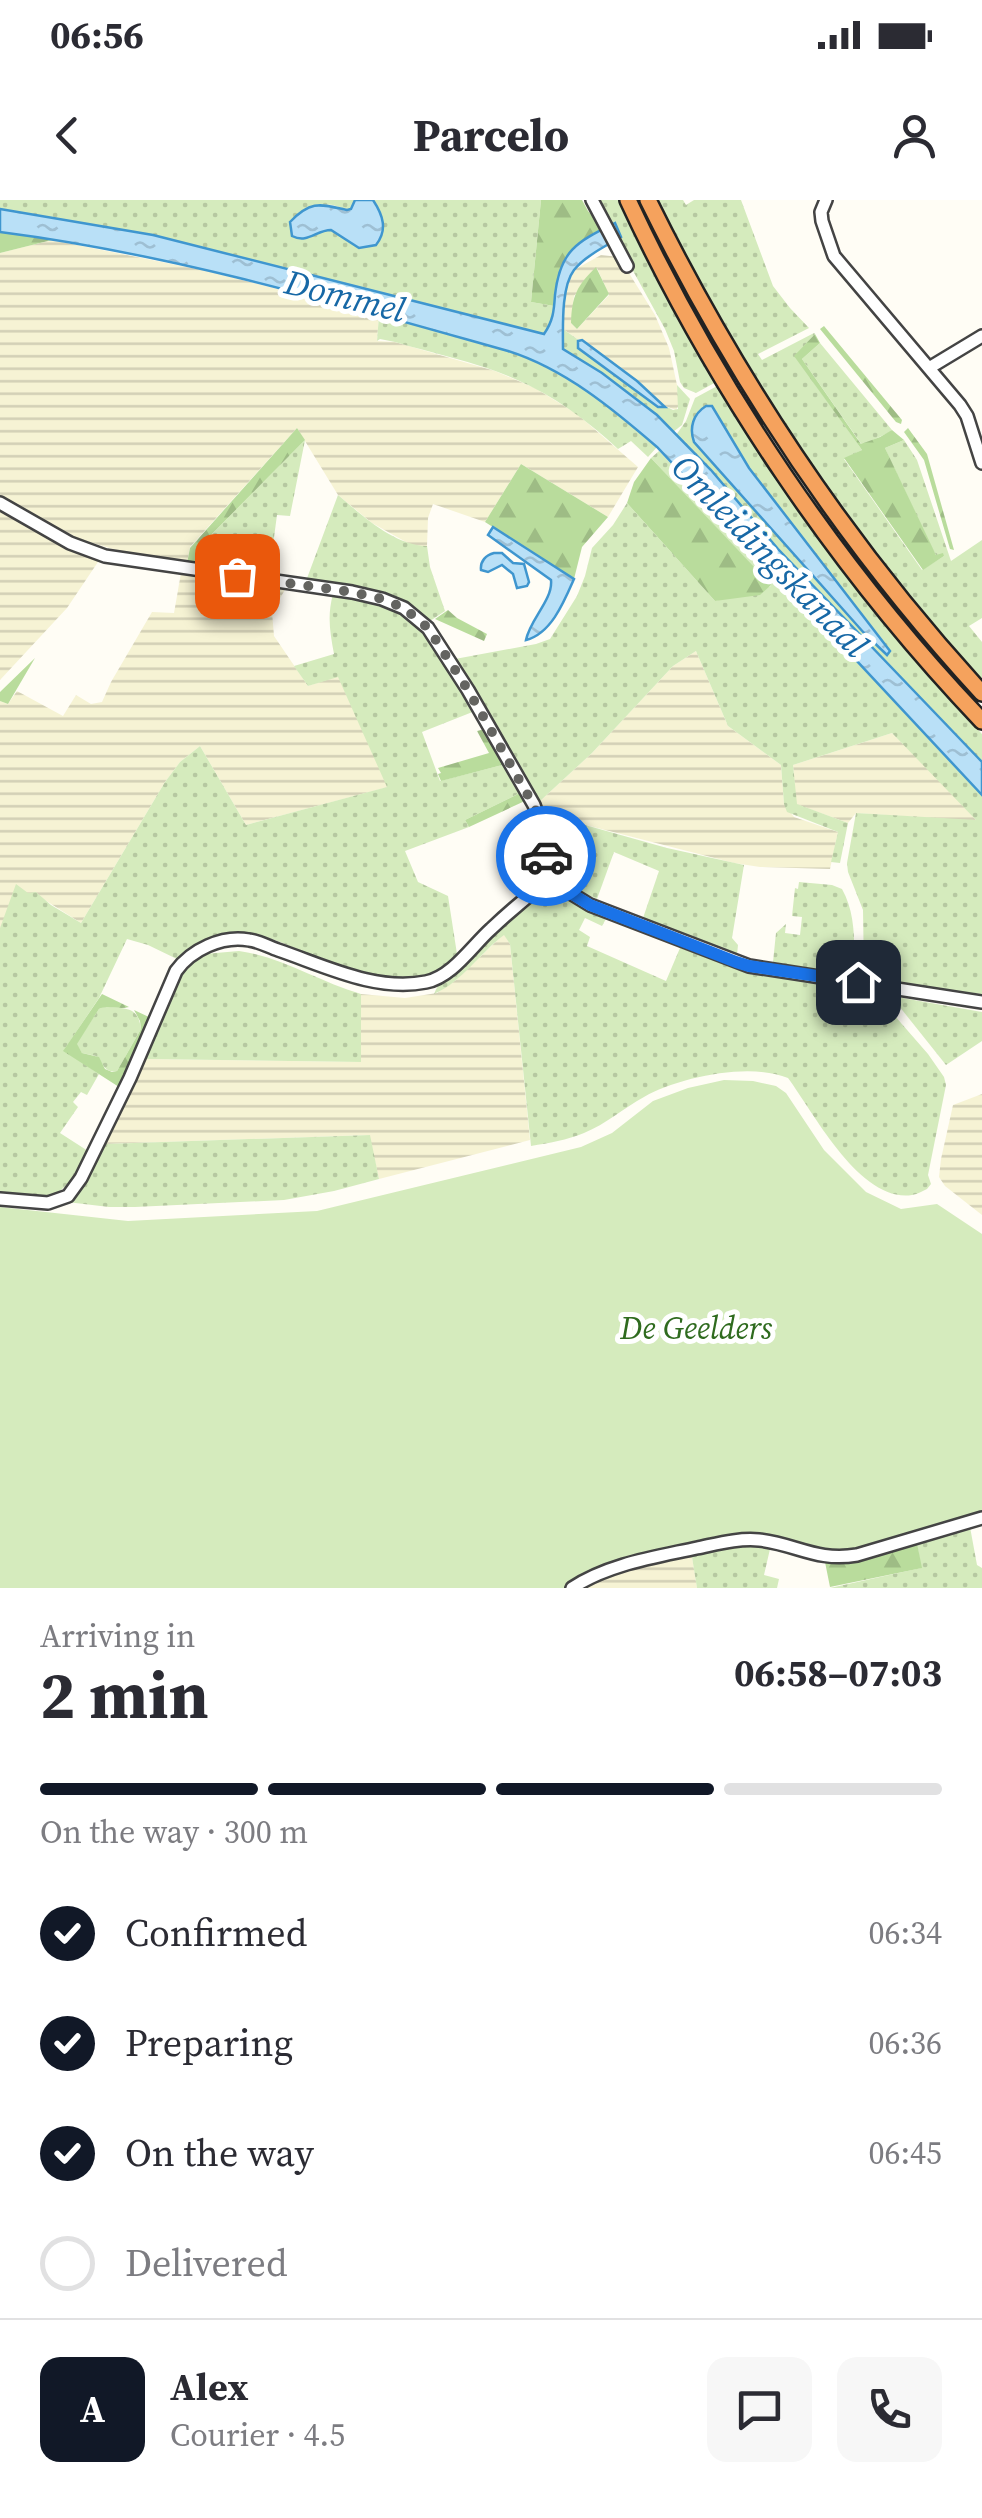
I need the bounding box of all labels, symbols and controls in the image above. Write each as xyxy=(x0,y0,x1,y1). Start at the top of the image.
text: 06:56 xyxy=(50,9,144,61)
text: Parcelo xyxy=(413,104,569,166)
icon: back xyxy=(40,108,95,163)
icon: person xyxy=(887,108,942,163)
water label: Dommel xyxy=(279,258,410,334)
water label: Omleidingskanaal xyxy=(661,444,879,668)
pin xyxy=(195,534,280,619)
icon: bag xyxy=(210,549,265,604)
courier xyxy=(496,806,596,906)
icon: car xyxy=(519,829,574,884)
pin xyxy=(816,940,901,1025)
icon: home xyxy=(831,955,886,1010)
park label: De Geelders xyxy=(619,1306,772,1350)
text: Arriving in xyxy=(40,1614,195,1658)
text: 06:58–07:03 xyxy=(734,1647,942,1699)
text: 2 min xyxy=(40,1651,209,1740)
text: On the way · 300 m xyxy=(40,1810,308,1854)
icon: check xyxy=(40,1906,95,1961)
text: Confirmed xyxy=(125,1907,307,1959)
text: 06:34 xyxy=(868,1911,942,1955)
icon: check xyxy=(40,2016,95,2071)
text: Preparing xyxy=(125,2017,293,2069)
text: 06:36 xyxy=(868,2021,942,2065)
icon: check xyxy=(40,2126,95,2181)
text: On the way xyxy=(125,2127,314,2179)
text: 06:45 xyxy=(868,2131,942,2175)
text: Delivered xyxy=(125,2237,288,2289)
button: chat xyxy=(707,2357,812,2462)
button: phone xyxy=(837,2357,942,2462)
text: Alex xyxy=(170,2361,248,2413)
text: A xyxy=(80,2383,105,2435)
text: Courier · 4.5 xyxy=(170,2413,345,2457)

